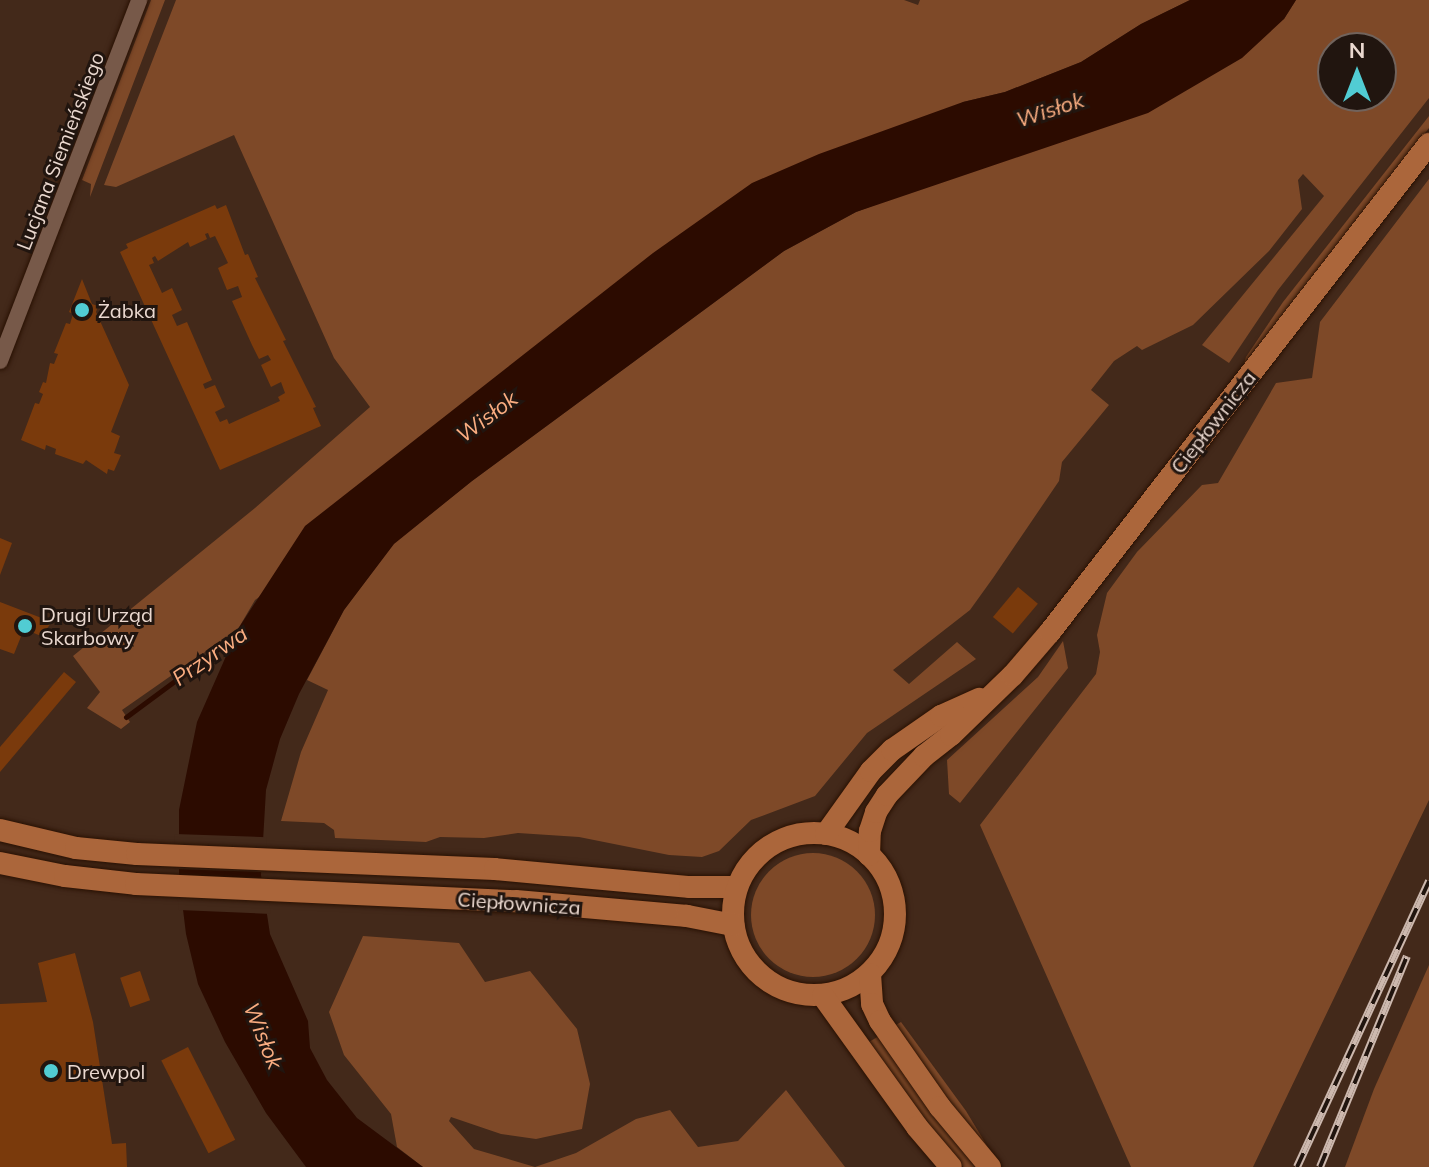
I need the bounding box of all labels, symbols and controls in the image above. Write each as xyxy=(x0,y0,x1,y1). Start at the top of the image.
north arrow xyxy=(1317,32,1397,112)
text: N xyxy=(1349,36,1365,64)
street label: Lucjana Siemieńskiego xyxy=(11,49,109,253)
water label: Wisłok xyxy=(1013,87,1087,133)
place label: Żabka xyxy=(98,298,156,322)
marker: Żabka xyxy=(73,301,91,319)
street label: Ciepłownicza xyxy=(1166,366,1260,478)
water label: Wisłok xyxy=(451,385,523,449)
place label: Drugi Urząd Skarbowy xyxy=(41,602,153,649)
marker: Drugi Urząd Skarbowy xyxy=(16,617,34,635)
water label: Przyrwa xyxy=(167,621,253,691)
street label: Ciepłownicza xyxy=(457,887,581,919)
water label: Wisłok xyxy=(238,999,288,1073)
place label: Drewpol xyxy=(67,1059,145,1083)
marker: Drewpol xyxy=(42,1062,60,1080)

